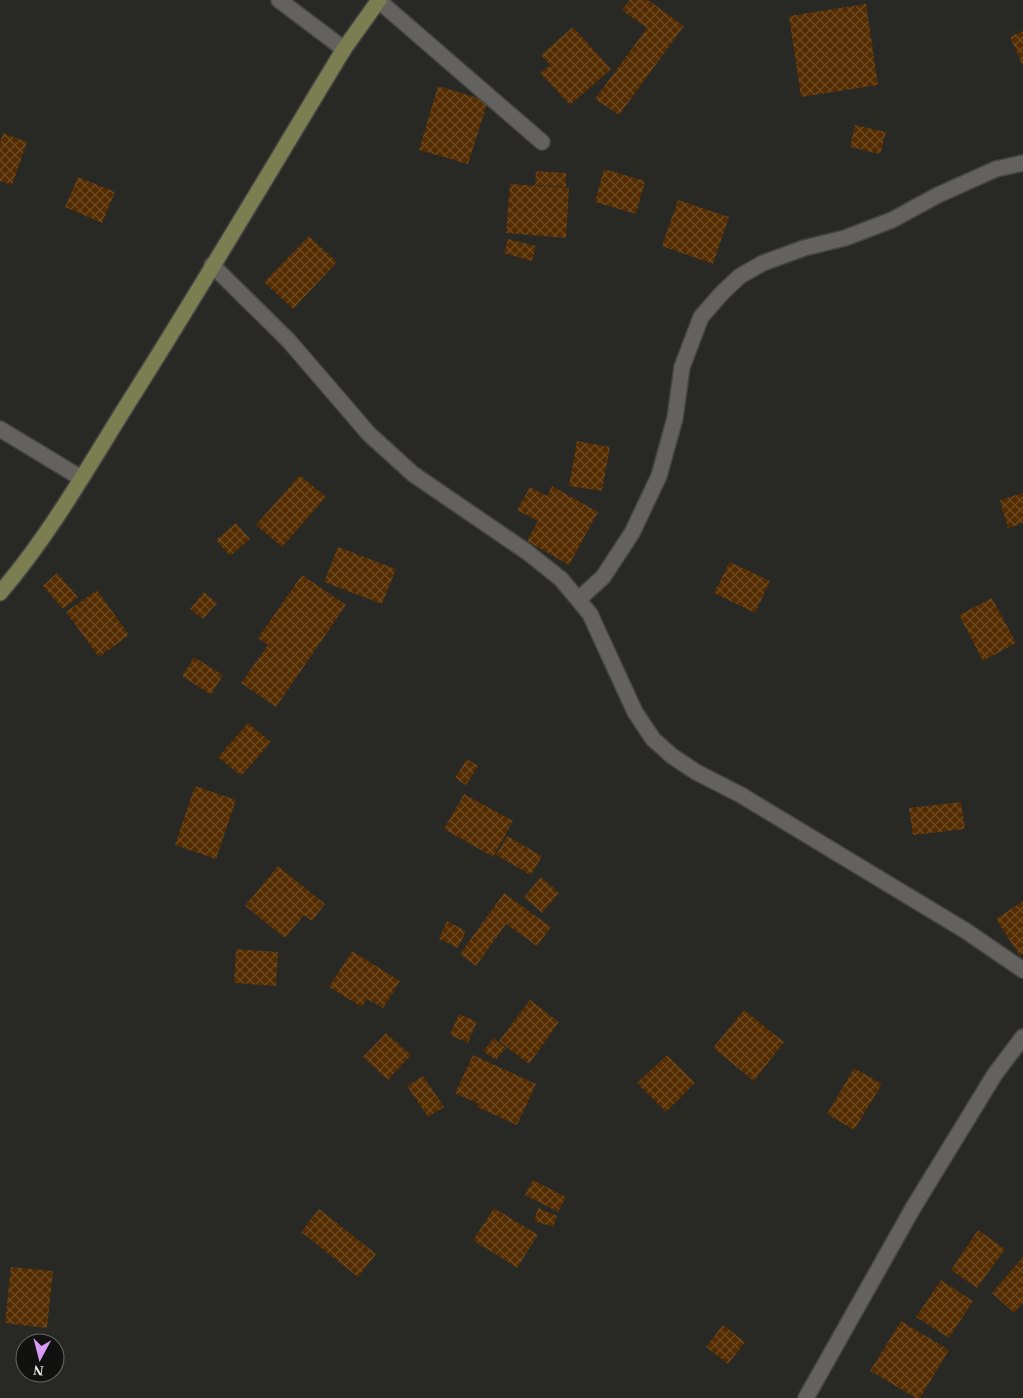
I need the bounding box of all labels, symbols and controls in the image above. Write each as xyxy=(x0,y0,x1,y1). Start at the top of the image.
north arrow xyxy=(15,1333,65,1383)
text: N xyxy=(33,1362,44,1378)

